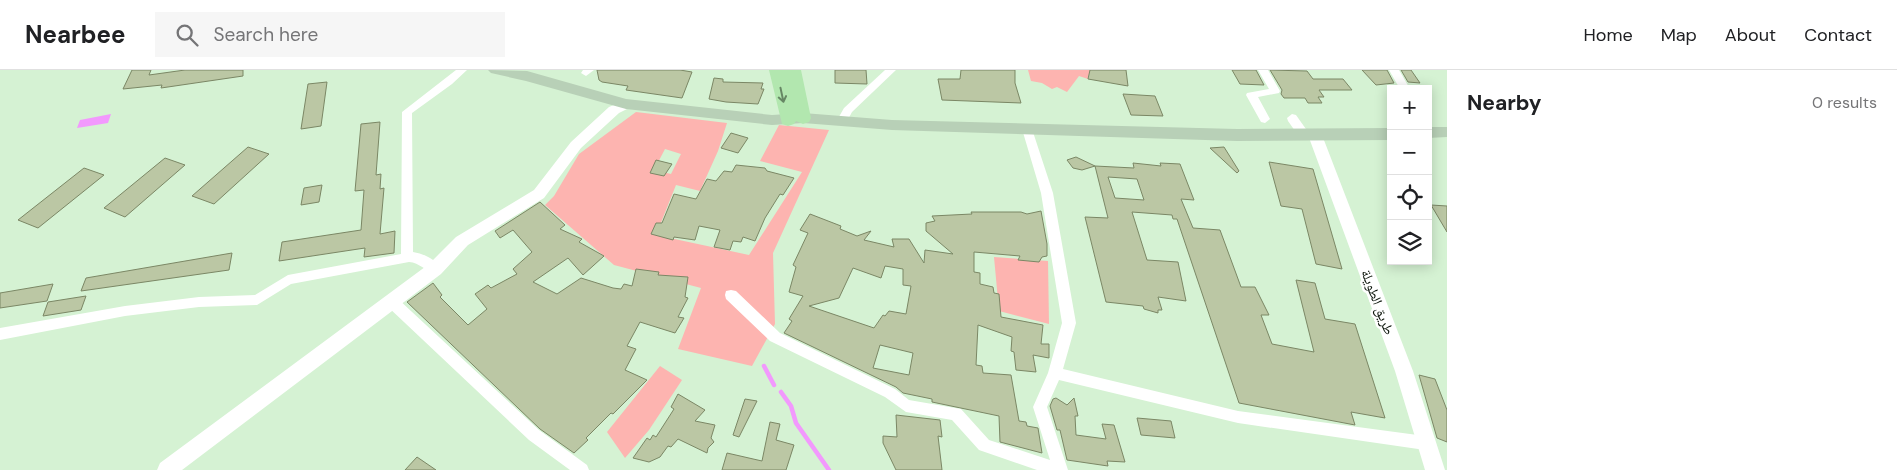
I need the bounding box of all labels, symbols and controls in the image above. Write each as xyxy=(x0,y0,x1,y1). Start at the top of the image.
search box xyxy=(155,12,505,57)
text: Nearbee xyxy=(25,19,125,50)
icon: search xyxy=(173,21,201,49)
text: Search here xyxy=(213,22,318,47)
text: Home xyxy=(1583,23,1633,47)
text: Map xyxy=(1661,23,1697,47)
text: About xyxy=(1725,23,1776,47)
text: Contact xyxy=(1804,23,1872,47)
map controls xyxy=(1387,85,1432,265)
button: + xyxy=(1387,85,1432,130)
one-way arrow xyxy=(778,87,788,103)
text: Nearby xyxy=(1467,89,1541,117)
text: 0 results xyxy=(1812,92,1877,113)
button: − xyxy=(1387,130,1432,175)
button: locate xyxy=(1387,175,1432,220)
button: layers xyxy=(1387,220,1432,265)
street label: طريق الطويلة xyxy=(1356,267,1399,338)

